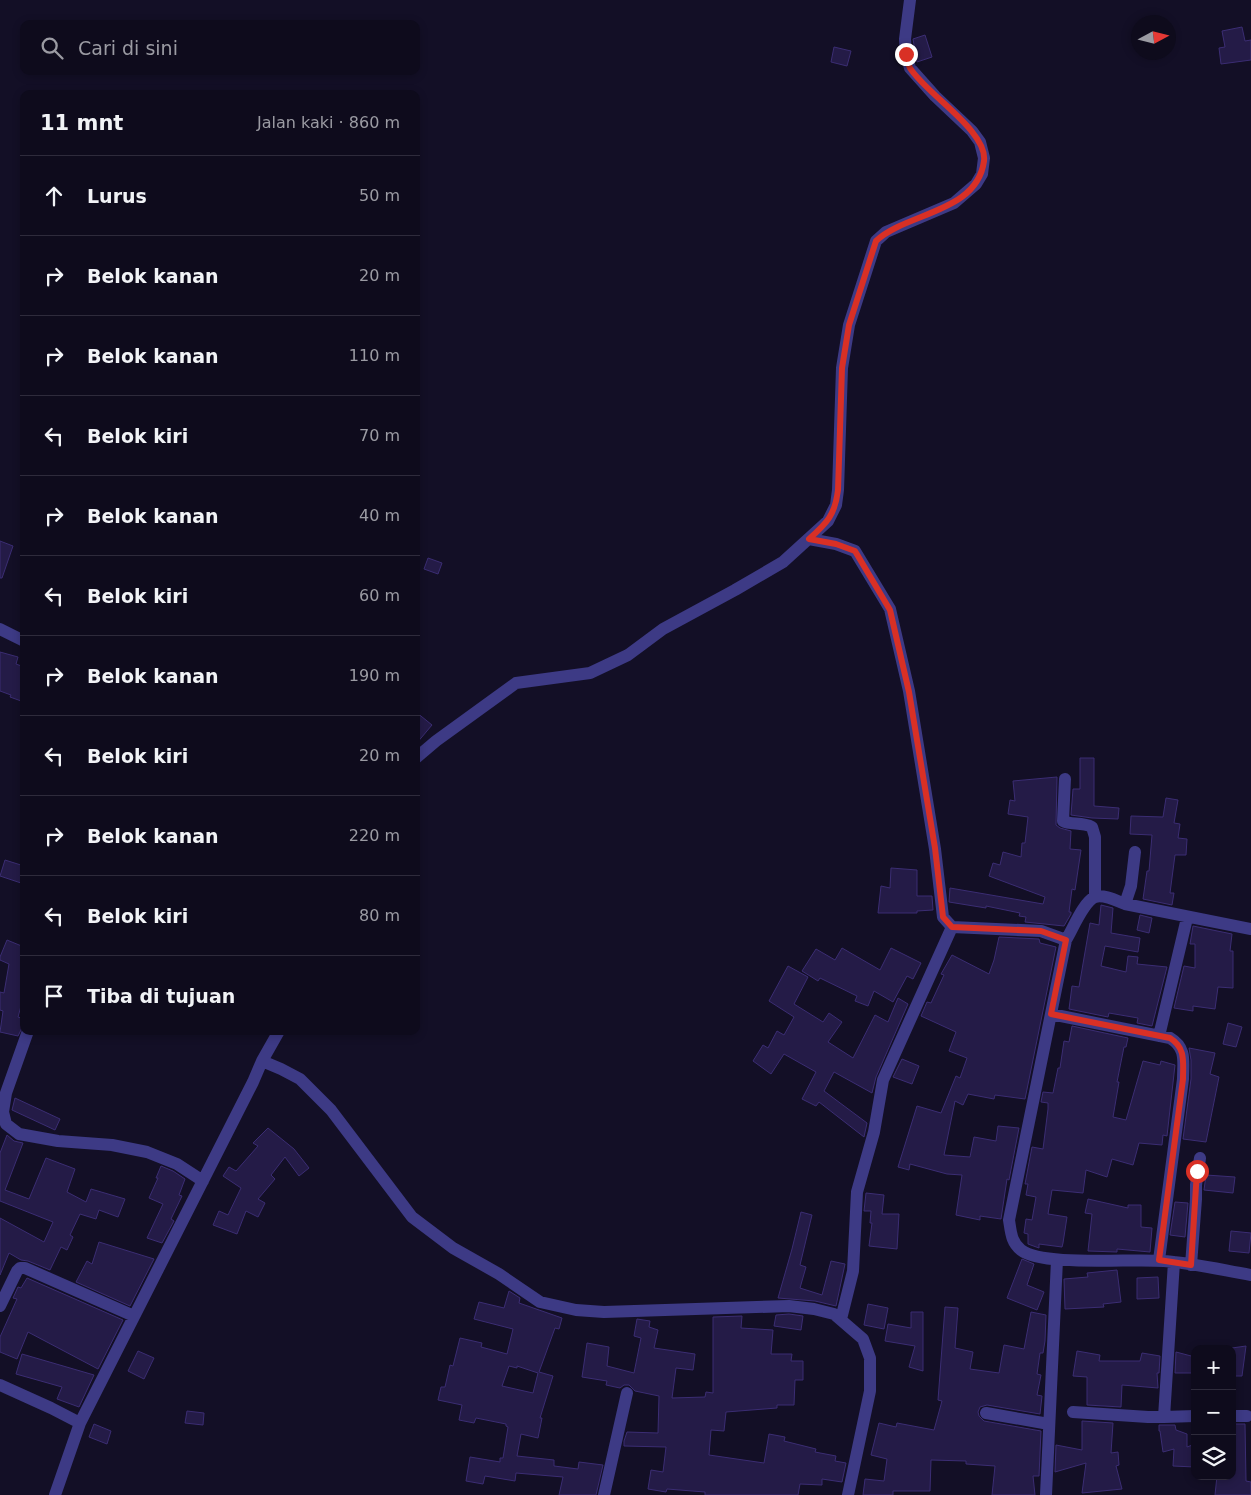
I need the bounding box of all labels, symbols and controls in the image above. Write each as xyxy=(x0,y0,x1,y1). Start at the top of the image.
north arrow xyxy=(1131,15,1176,60)
search box xyxy=(20,20,420,75)
icon: search xyxy=(38,34,66,62)
text: Cari di sini xyxy=(78,37,178,59)
route end xyxy=(895,43,918,66)
text: 11 mnt xyxy=(40,111,123,135)
text: Jalan kaki · 860 m xyxy=(257,113,400,132)
icon: ahead xyxy=(40,182,68,210)
text: Lurus xyxy=(87,185,147,207)
text: 50 m xyxy=(359,186,400,205)
icon: right xyxy=(40,262,68,290)
text: Belok kanan xyxy=(87,265,219,287)
text: 20 m xyxy=(359,266,400,285)
icon: right xyxy=(40,342,68,370)
text: Belok kanan xyxy=(87,345,219,367)
text: 110 m xyxy=(349,346,400,365)
icon: left xyxy=(40,422,68,450)
text: Belok kiri xyxy=(87,425,188,447)
text: 70 m xyxy=(359,426,400,445)
icon: right xyxy=(40,502,68,530)
text: Belok kanan xyxy=(87,505,219,527)
text: 40 m xyxy=(359,506,400,525)
icon: left xyxy=(40,582,68,610)
text: Belok kiri xyxy=(87,585,188,607)
text: 60 m xyxy=(359,586,400,605)
icon: right xyxy=(40,662,68,690)
text: Belok kanan xyxy=(87,665,219,687)
text: 190 m xyxy=(349,666,400,685)
icon: left xyxy=(40,742,68,770)
text: Belok kiri xyxy=(87,745,188,767)
text: 20 m xyxy=(359,746,400,765)
icon: right xyxy=(40,822,68,850)
text: Belok kanan xyxy=(87,825,219,847)
text: 220 m xyxy=(349,826,400,845)
icon: left xyxy=(40,902,68,930)
text: Belok kiri xyxy=(87,905,188,927)
text: 80 m xyxy=(359,906,400,925)
icon: arrive xyxy=(40,982,68,1010)
text: Tiba di tujuan xyxy=(87,985,235,1007)
route start xyxy=(1186,1160,1209,1183)
map controls xyxy=(1191,1345,1236,1480)
button: + xyxy=(1191,1345,1236,1390)
button: − xyxy=(1191,1390,1236,1435)
button: layers xyxy=(1191,1435,1236,1480)

